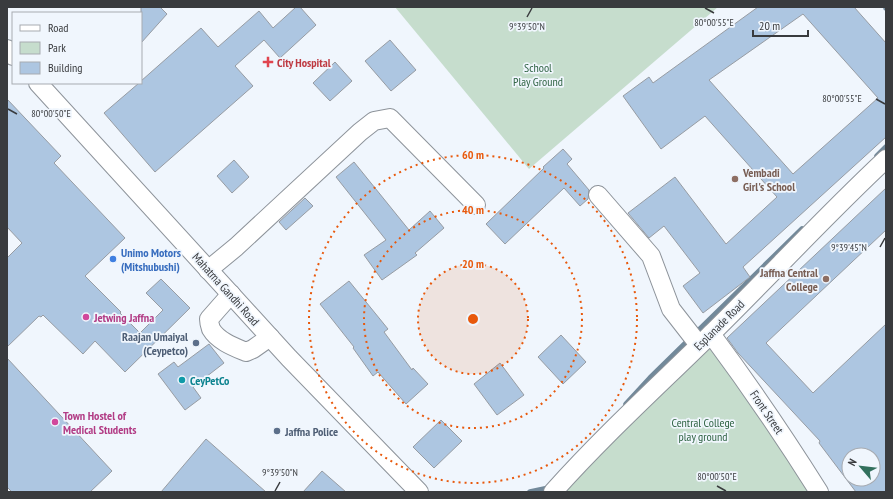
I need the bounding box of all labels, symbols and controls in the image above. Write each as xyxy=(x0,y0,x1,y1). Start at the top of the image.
legend xyxy=(12,12,142,84)
scale bar xyxy=(753,12,808,38)
text: 80°00'55"E xyxy=(694,16,734,29)
text: 20 m xyxy=(759,18,780,33)
text: Road xyxy=(48,20,68,35)
text: 9°39'50"N xyxy=(509,20,545,33)
text: Park xyxy=(48,40,66,55)
place label: City Hospital xyxy=(277,55,331,70)
marker: City Hospital xyxy=(262,56,274,68)
text: Building xyxy=(48,60,83,75)
park label: School Play Ground xyxy=(513,60,563,89)
text: 80°00'55"E xyxy=(822,92,862,105)
text: 80°00'50"E xyxy=(31,107,71,120)
text: 60 m xyxy=(462,147,484,162)
place label: Vembadi Girl's School xyxy=(742,165,795,194)
marker: Vembadi Girl's School xyxy=(730,174,740,184)
text: 40 m xyxy=(462,202,484,217)
text: 9°39'45"N xyxy=(831,241,867,254)
place label: Unimo Motors (Mitshubushi) xyxy=(121,245,181,274)
street label: Mahatma Gandhi Road xyxy=(189,249,263,329)
marker: Unimo Motors (Mitshubushi) xyxy=(108,254,118,264)
text: 20 m xyxy=(462,256,484,271)
place label: Jaffna Central College xyxy=(759,265,818,294)
marker: Jaffna Central College xyxy=(821,274,831,284)
street label: Esplanade Road xyxy=(691,297,747,353)
place label: Jetwing Jaffna xyxy=(93,310,154,325)
marker: Jetwing Jaffna xyxy=(81,312,91,322)
centre of rings xyxy=(466,312,480,326)
place label: Raajan Umaiyal (Ceypetco) xyxy=(122,329,188,358)
marker: Raajan Umaiyal (Ceypetco) xyxy=(191,338,201,348)
place label: CeyPetCo xyxy=(190,373,230,388)
marker: CeyPetCo xyxy=(177,375,187,385)
street label: Front Street xyxy=(747,387,787,437)
place label: Town Hostel of Medical Students xyxy=(63,408,136,437)
park label: Central College play ground xyxy=(671,415,735,444)
marker: Town Hostel of Medical Students xyxy=(50,417,60,427)
place label: Jaffna Police xyxy=(284,424,338,439)
marker: Jaffna Police xyxy=(272,426,282,436)
north arrow xyxy=(841,447,881,487)
text: N xyxy=(845,456,860,468)
text: 9°39'50"N xyxy=(262,466,298,479)
text: 80°00'50"E xyxy=(697,470,737,483)

